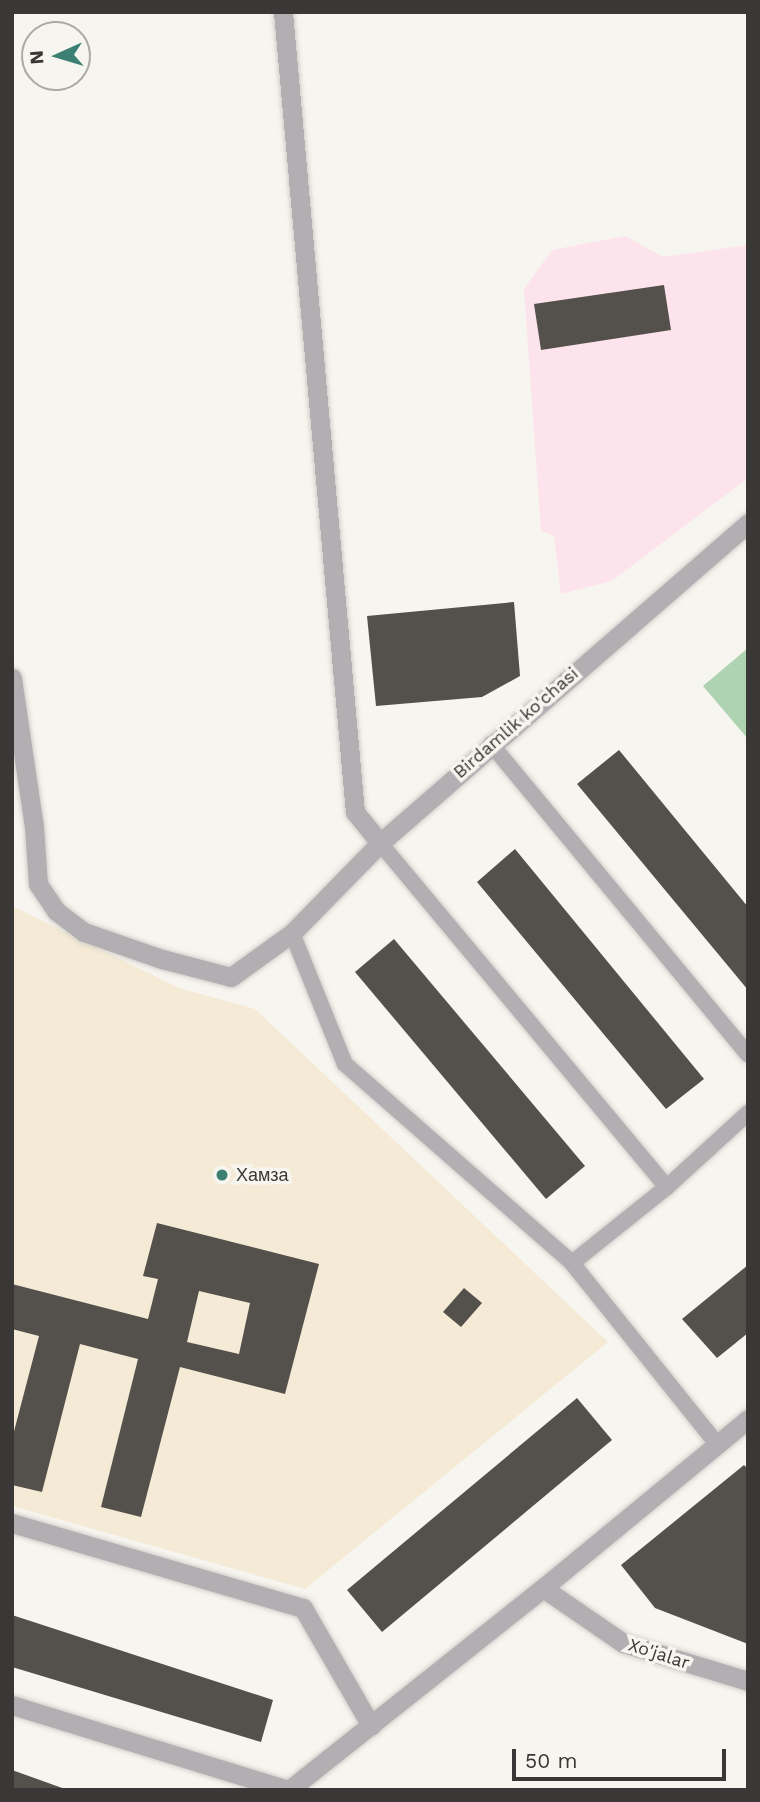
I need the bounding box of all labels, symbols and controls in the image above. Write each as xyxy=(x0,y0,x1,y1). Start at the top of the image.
north arrow xyxy=(21,21,91,91)
text: N xyxy=(25,50,49,65)
street label: Birdamlik ko'chasi xyxy=(449,663,583,783)
place label: Хамза xyxy=(236,1164,288,1186)
marker: Хамза xyxy=(214,1167,230,1183)
street label: Xo'jalar xyxy=(626,1634,692,1674)
scale bar xyxy=(515,1736,728,1780)
text: 50 m xyxy=(525,1748,577,1773)

